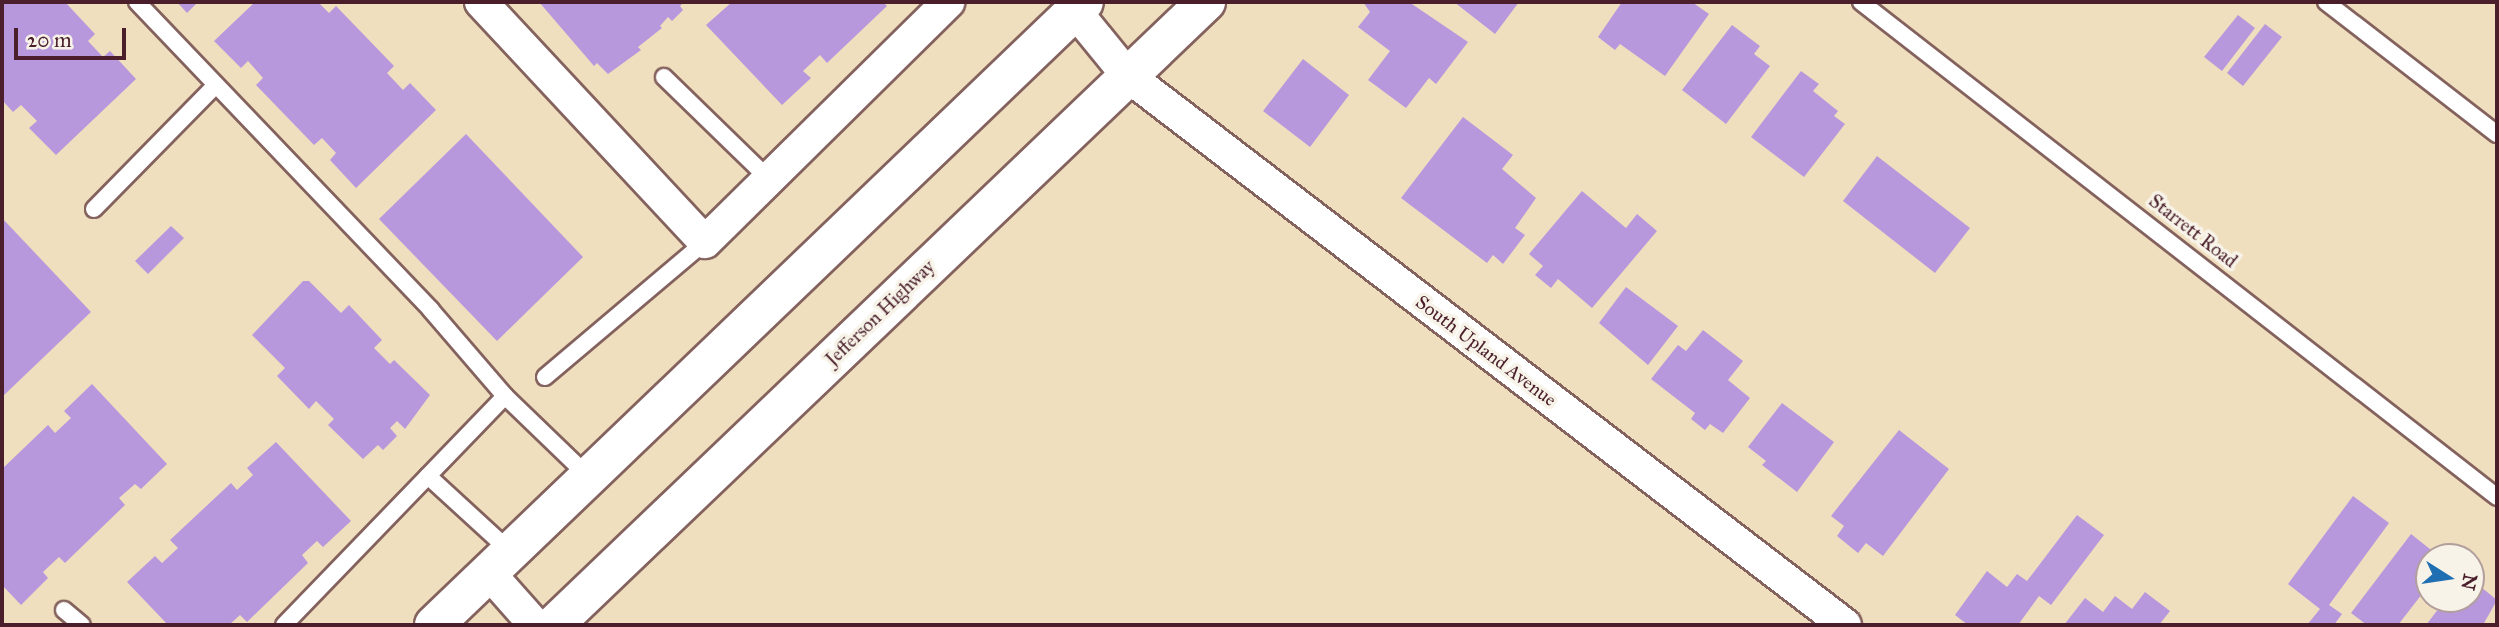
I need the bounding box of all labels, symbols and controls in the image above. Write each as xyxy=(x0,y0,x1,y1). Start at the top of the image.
scale bar xyxy=(18,14,130,58)
text: 20 m xyxy=(27,27,72,53)
street label: Starrett Road xyxy=(2144,189,2242,273)
street label: Jefferson Highway xyxy=(821,255,939,371)
street label: South Upland Avenue xyxy=(1411,291,1561,411)
north arrow xyxy=(2415,543,2485,613)
text: N xyxy=(2456,572,2482,592)

